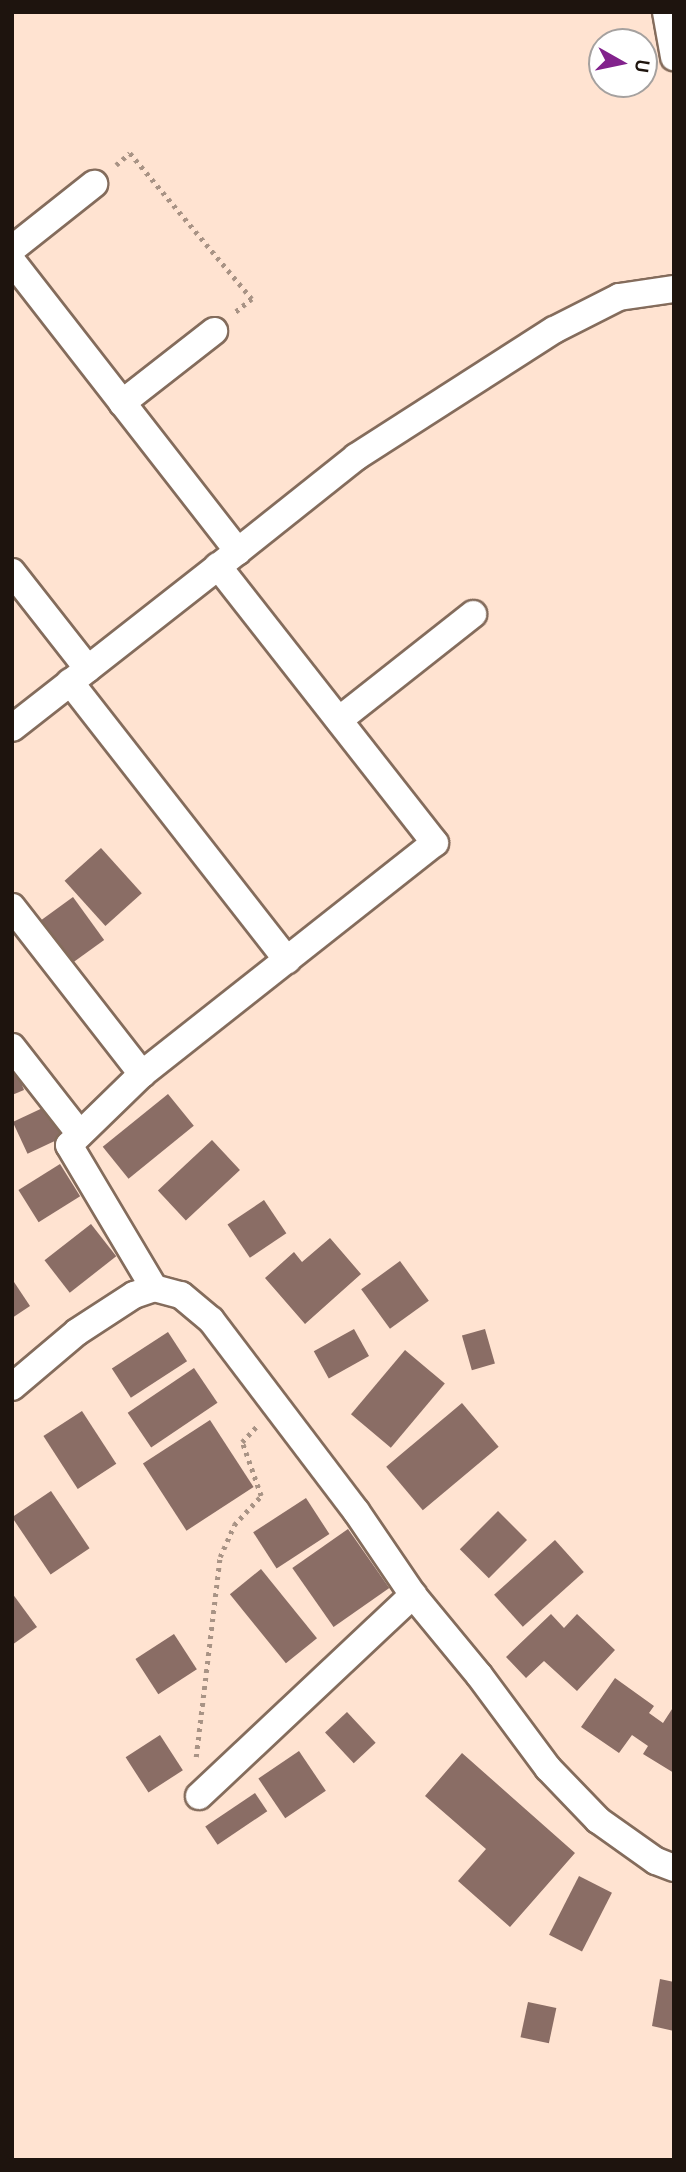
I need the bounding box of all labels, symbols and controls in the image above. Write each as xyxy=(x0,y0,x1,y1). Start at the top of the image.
north arrow xyxy=(588,28,658,98)
text: U xyxy=(629,58,656,74)

